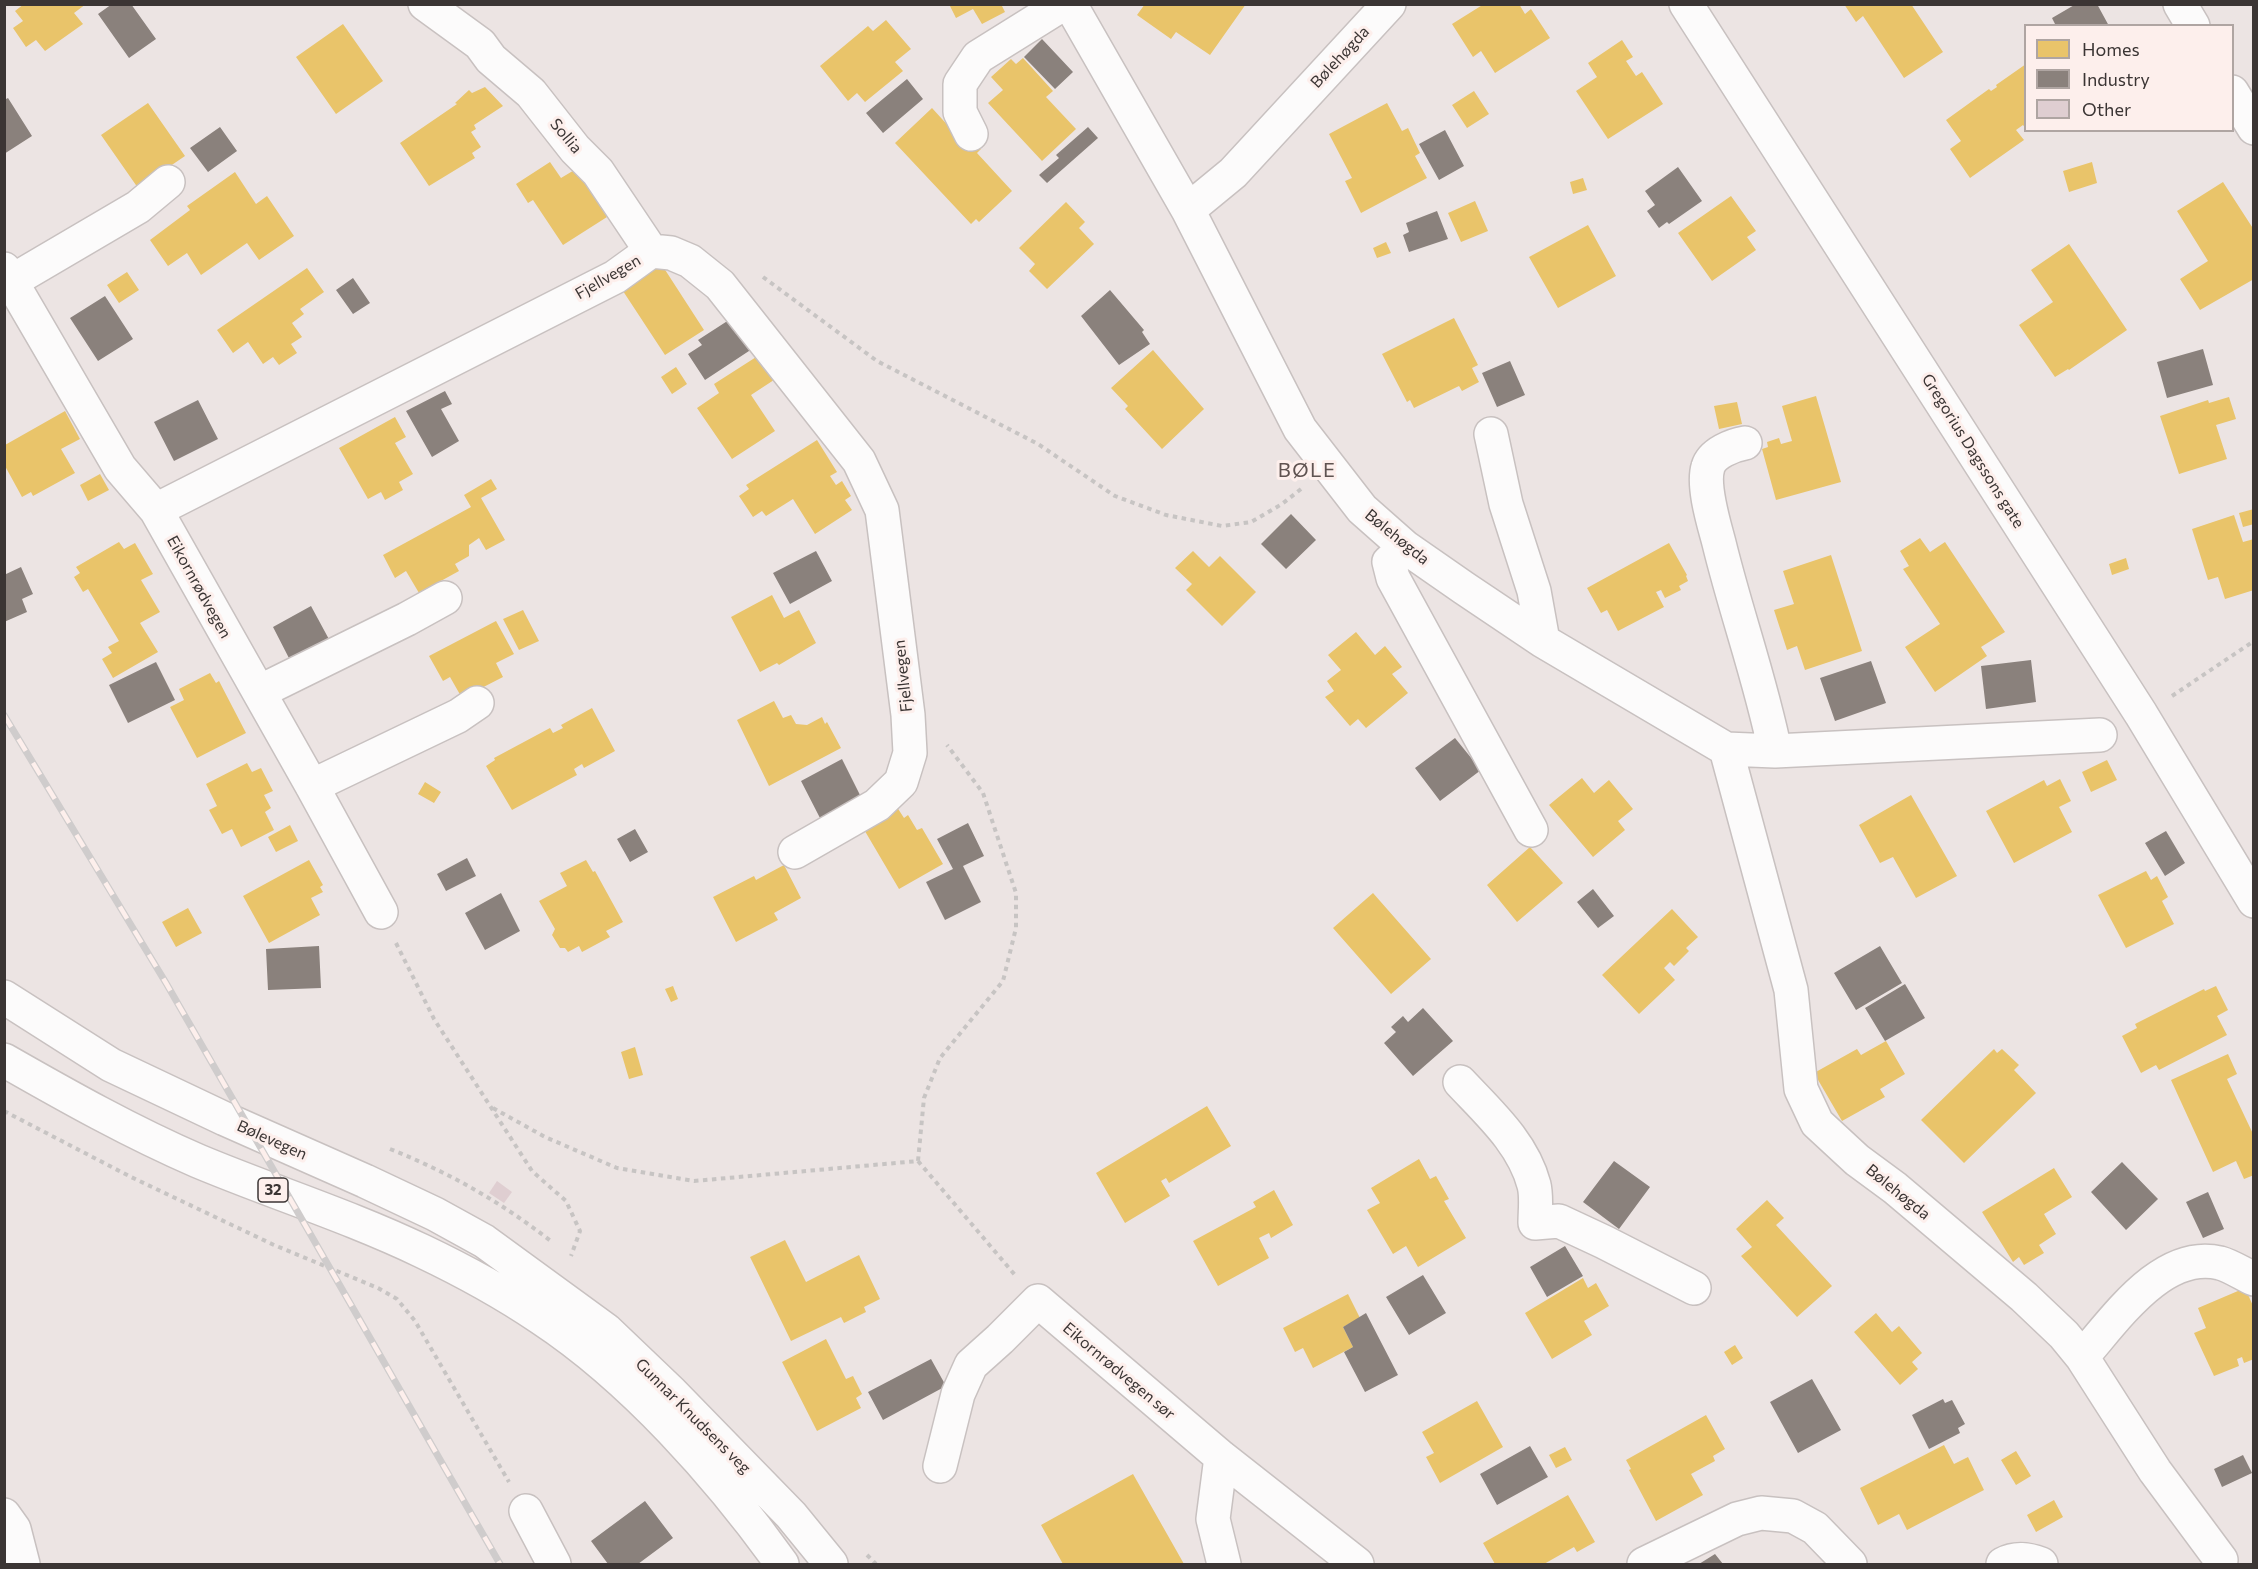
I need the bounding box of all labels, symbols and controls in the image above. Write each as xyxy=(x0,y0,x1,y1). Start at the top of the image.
street label: Bølehøgda xyxy=(1307,22,1373,92)
legend xyxy=(2024,24,2234,132)
text: Homes xyxy=(2082,38,2140,60)
text: Industry xyxy=(2082,68,2150,90)
text: Other xyxy=(2082,98,2131,120)
street label: Sollia xyxy=(546,115,586,157)
street label: Fjellvegen xyxy=(572,251,644,303)
street label: Gregorius Dagssons gate xyxy=(1918,370,2028,532)
district label: BØLE xyxy=(1278,458,1336,482)
street label: Bølehøgda xyxy=(1361,505,1433,569)
street label: Eikornrødvegen xyxy=(163,532,235,642)
street label: Fjellvegen xyxy=(890,639,916,713)
street label: Bølevegen xyxy=(234,1116,310,1164)
street label: Bølehøgda xyxy=(1862,1160,1934,1224)
road number: 32 xyxy=(258,1178,288,1202)
street label: Eikornrødvegen sør xyxy=(1059,1318,1179,1424)
street label: Gunnar Knudsens veg xyxy=(631,1354,755,1478)

